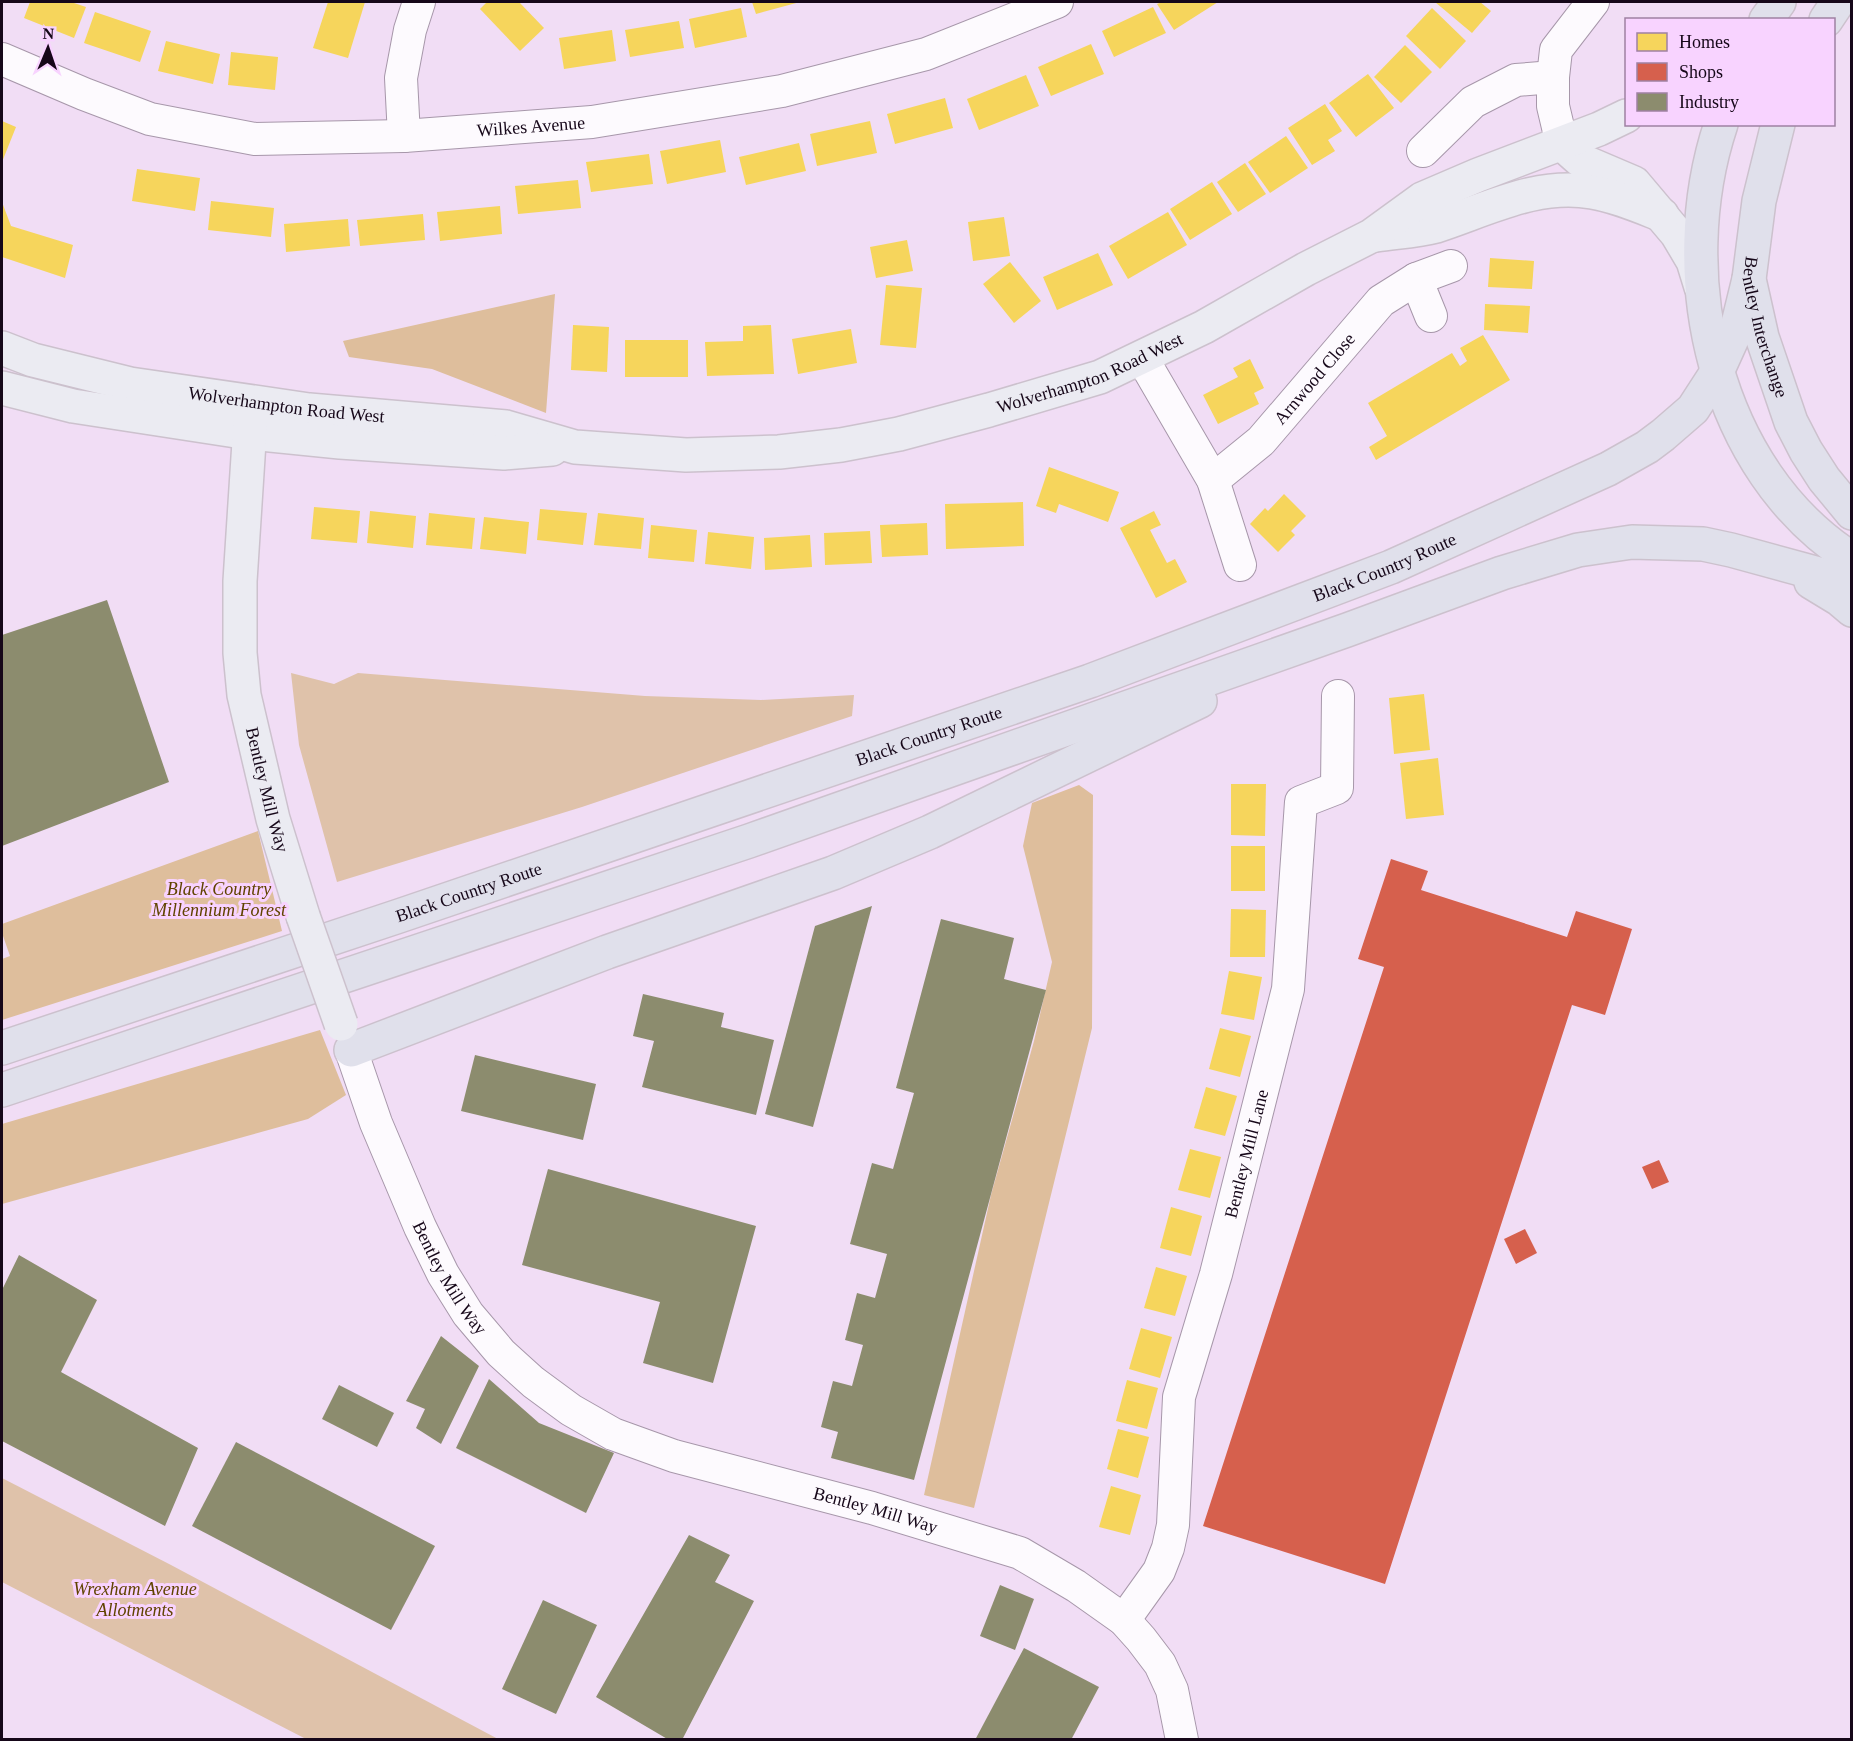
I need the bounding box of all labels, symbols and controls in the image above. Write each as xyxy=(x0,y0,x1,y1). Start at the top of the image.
north arrow xyxy=(18,18,78,78)
legend xyxy=(1625,18,1835,126)
text: N xyxy=(42,25,55,42)
text: Homes xyxy=(1679,32,1730,52)
text: Shops xyxy=(1679,62,1723,82)
text: Industry xyxy=(1679,92,1739,112)
street label: Wilkes Avenue xyxy=(476,113,586,141)
street label: Bentley Interchange xyxy=(1739,255,1792,400)
street label: Wolverhampton Road West xyxy=(994,329,1186,417)
street label: Arnwood Close xyxy=(1270,329,1359,428)
street label: Wolverhampton Road West xyxy=(187,383,385,426)
street label: Black Country Route xyxy=(1310,529,1459,606)
street label: Black Country Route xyxy=(853,702,1005,770)
street label: Bentley Mill Way xyxy=(242,725,293,855)
street label: Black Country Route xyxy=(393,858,544,926)
park label: Black Country Millennium Forest xyxy=(151,879,287,920)
street label: Bentley Mill Lane xyxy=(1220,1087,1272,1220)
street label: Bentley Mill Way xyxy=(409,1218,491,1338)
street label: Bentley Mill Way xyxy=(811,1483,940,1537)
park label: Wrexham Avenue Allotments xyxy=(73,1579,197,1620)

